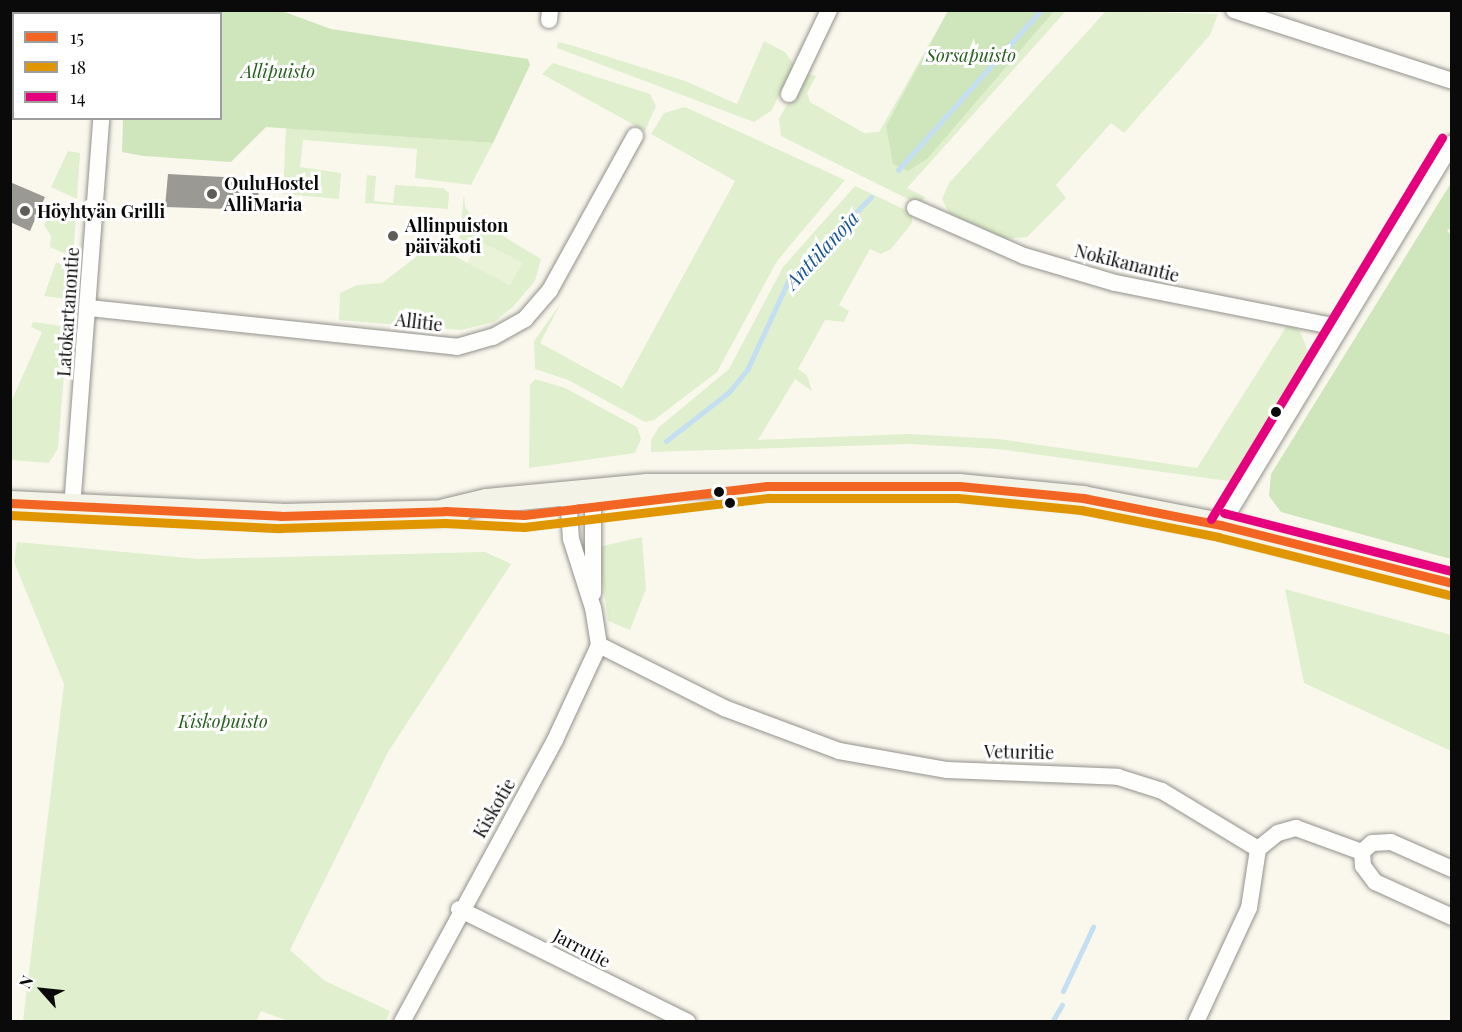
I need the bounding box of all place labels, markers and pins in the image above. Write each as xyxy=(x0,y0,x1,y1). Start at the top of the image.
place label: OuluHostel AlliMaria xyxy=(224,173,319,216)
marker: OuluHostel AlliMaria xyxy=(205,187,219,201)
place label: Höyhtyän Grilli xyxy=(37,200,165,222)
marker: Höyhtyän Grilli xyxy=(18,204,32,218)
place label: Allinpuiston päiväkoti xyxy=(405,215,508,258)
marker: Allinpuiston päiväkoti xyxy=(386,229,400,243)
unlabelled marker xyxy=(1270,406,1282,418)
unlabelled marker xyxy=(713,486,725,498)
unlabelled marker xyxy=(724,497,736,509)

